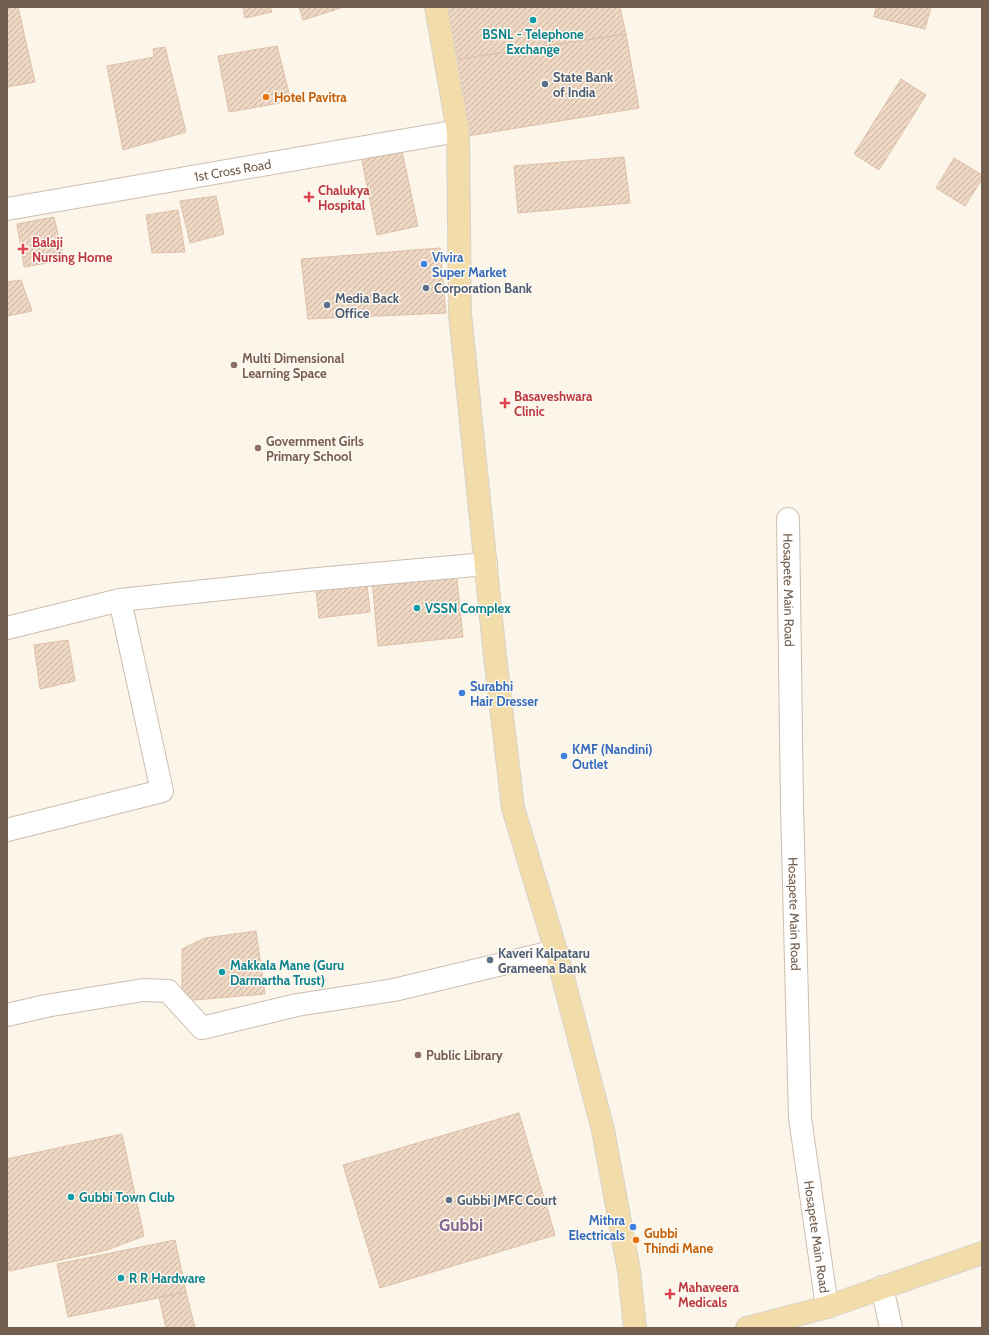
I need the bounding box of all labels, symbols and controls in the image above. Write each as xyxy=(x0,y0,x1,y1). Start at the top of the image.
marker: BSNL - Telephone Exchange xyxy=(528,15,538,25)
place label: BSNL - Telephone Exchange xyxy=(482,26,584,57)
place label: State Bank of India xyxy=(553,69,614,100)
marker: State Bank of India xyxy=(540,79,550,89)
place label: Hotel Pavitra xyxy=(274,89,347,105)
marker: Hotel Pavitra xyxy=(261,92,271,102)
street label: 1st Cross Road xyxy=(193,155,272,184)
place label: Chalukya Hospital xyxy=(318,182,370,213)
marker: Chalukya Hospital xyxy=(303,191,315,203)
place label: Balaji Nursing Home xyxy=(32,234,113,265)
marker: Balaji Nursing Home xyxy=(17,243,29,255)
place label: Vivira Super Market xyxy=(432,249,507,280)
marker: Vivira Super Market xyxy=(419,259,429,269)
place label: Corporation Bank xyxy=(434,280,533,296)
marker: Corporation Bank xyxy=(421,283,431,293)
place label: Media Back Office xyxy=(335,290,400,321)
marker: Media Back Office xyxy=(322,300,332,310)
place label: Multi Dimensional Learning Space xyxy=(242,350,345,381)
marker: Multi Dimensional Learning Space xyxy=(229,360,239,370)
place label: Basaveshwara Clinic xyxy=(514,388,593,419)
marker: Basaveshwara Clinic xyxy=(499,397,511,409)
place label: Government Girls Primary School xyxy=(266,433,364,464)
marker: Government Girls Primary School xyxy=(253,443,263,453)
street label: Hosapete Main Road xyxy=(780,533,798,647)
place label: VSSN Complex xyxy=(425,600,511,616)
marker: VSSN Complex xyxy=(412,603,422,613)
place label: Surabhi Hair Dresser xyxy=(470,678,539,709)
marker: Surabhi Hair Dresser xyxy=(457,688,467,698)
place label: KMF (Nandini) Outlet xyxy=(572,741,653,772)
marker: KMF (Nandini) Outlet xyxy=(559,751,569,761)
street label: Hosapete Main Road xyxy=(785,857,804,971)
place label: Kaveri Kalpataru Grameena Bank xyxy=(498,945,590,976)
marker: Kaveri Kalpataru Grameena Bank xyxy=(485,955,495,965)
place label: Makkala Mane (Guru Darmartha Trust) xyxy=(230,957,344,988)
marker: Makkala Mane (Guru Darmartha Trust) xyxy=(217,967,227,977)
place label: Public Library xyxy=(426,1047,503,1063)
marker: Public Library xyxy=(413,1050,423,1060)
street label: Hosapete Main Road xyxy=(801,1179,833,1294)
place label: Gubbi Town Club xyxy=(79,1189,175,1205)
marker: Gubbi Town Club xyxy=(66,1192,76,1202)
place label: Gubbi JMFC Court xyxy=(457,1192,557,1208)
marker: Gubbi JMFC Court xyxy=(444,1195,454,1205)
place label: Mithra Electricals xyxy=(568,1212,626,1243)
district label: Gubbi xyxy=(439,1215,483,1235)
marker: Mithra Electricals xyxy=(628,1222,638,1232)
place label: Gubbi Thindi Mane xyxy=(644,1225,713,1256)
marker: Gubbi Thindi Mane xyxy=(631,1235,641,1245)
place label: R R Hardware xyxy=(129,1270,206,1286)
marker: R R Hardware xyxy=(116,1273,126,1283)
place label: Mahaveera Medicals xyxy=(678,1279,740,1310)
marker: Mahaveera Medicals xyxy=(665,1289,675,1299)

